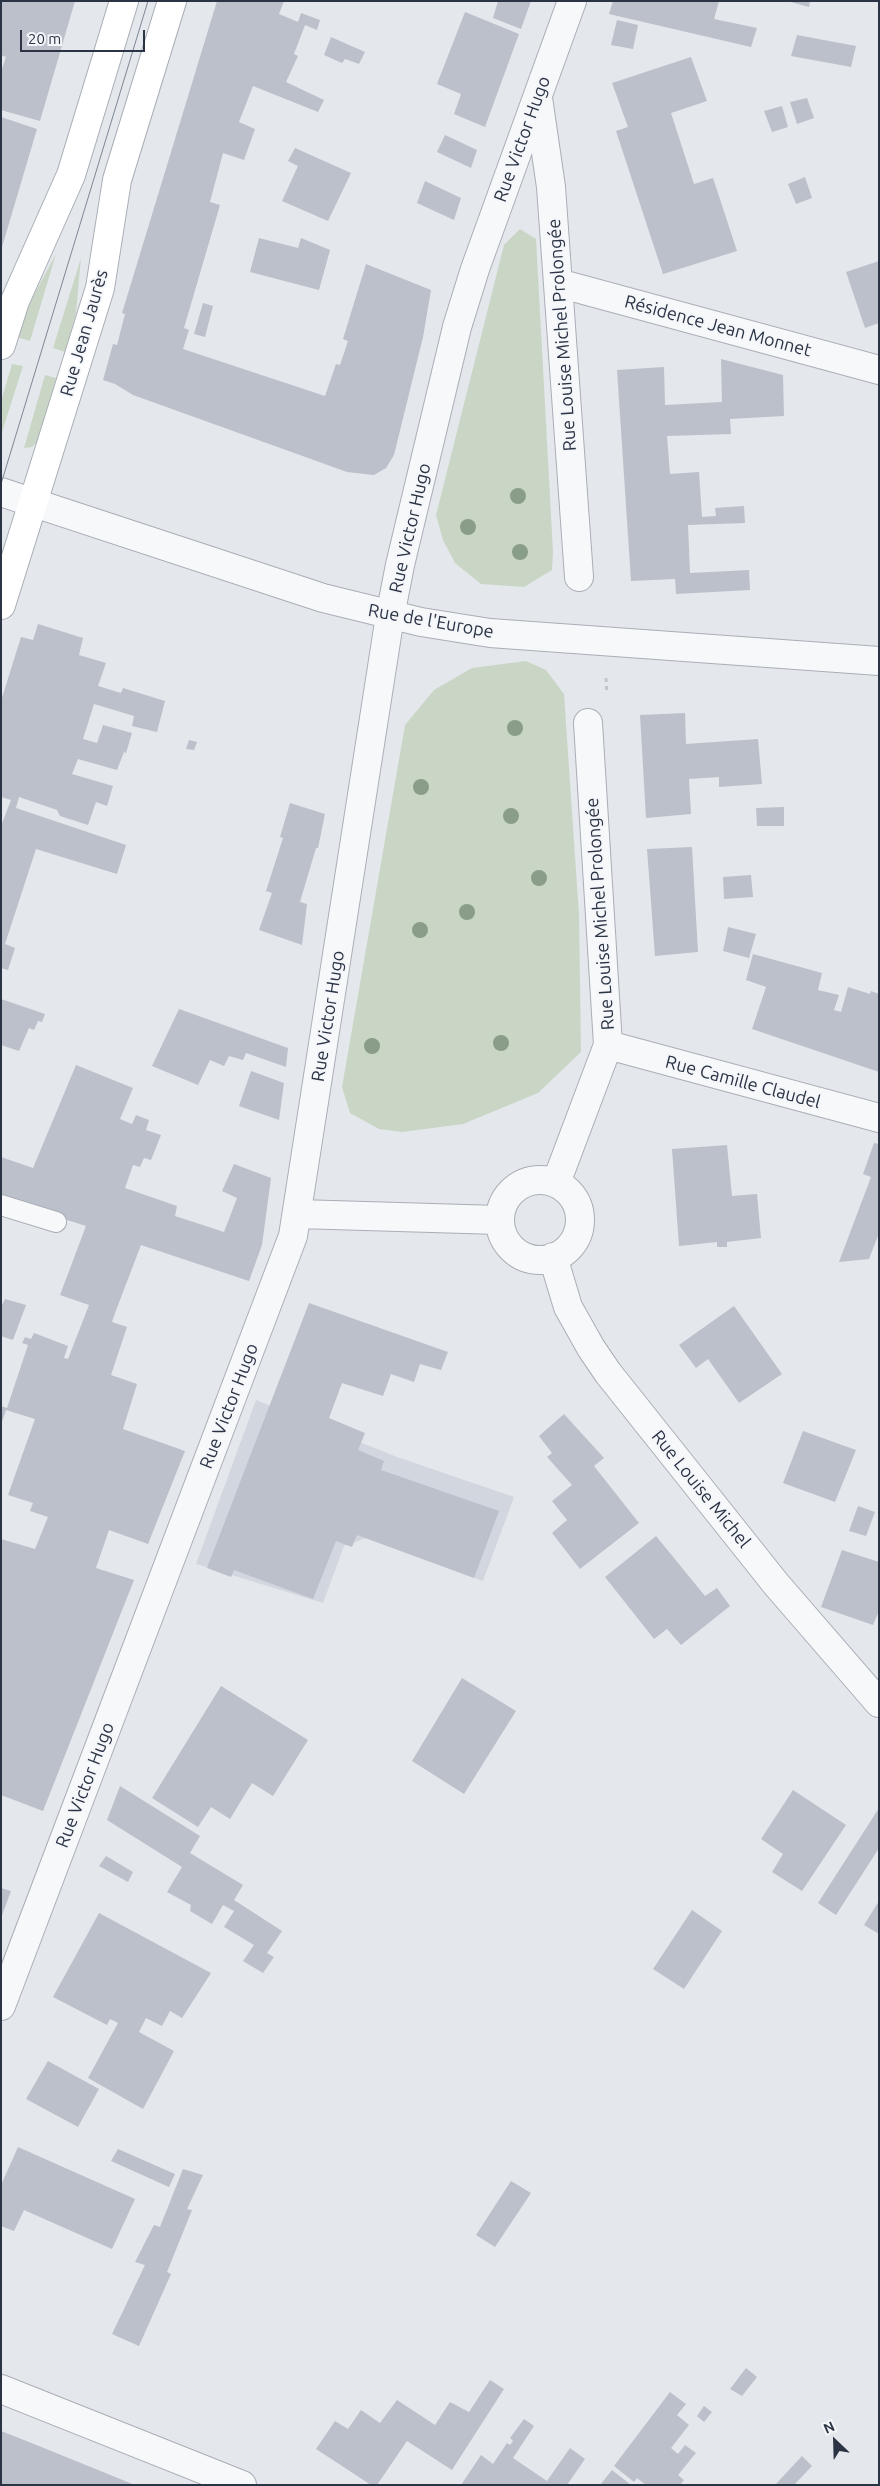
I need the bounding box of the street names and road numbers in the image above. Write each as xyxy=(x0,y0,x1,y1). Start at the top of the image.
street label: Rue Victor Hugo xyxy=(489,73,555,205)
street label: Rue Louise Michel Prolongée xyxy=(543,218,581,452)
street label: Rue Jean Jaurès xyxy=(56,267,112,399)
street label: Résidence Jean Monnet xyxy=(622,291,814,361)
street label: Rue Victor Hugo xyxy=(385,461,435,595)
street label: Rue de l'Europe xyxy=(366,599,496,643)
street label: Rue Louise Michel Prolongée xyxy=(581,797,619,1031)
street label: Rue Victor Hugo xyxy=(307,949,349,1083)
street label: Rue Camille Claudel xyxy=(663,1051,823,1113)
street label: Rue Victor Hugo xyxy=(195,1340,263,1472)
street label: Rue Louise Michel xyxy=(647,1426,755,1552)
street label: Rue Victor Hugo xyxy=(51,1719,119,1851)

